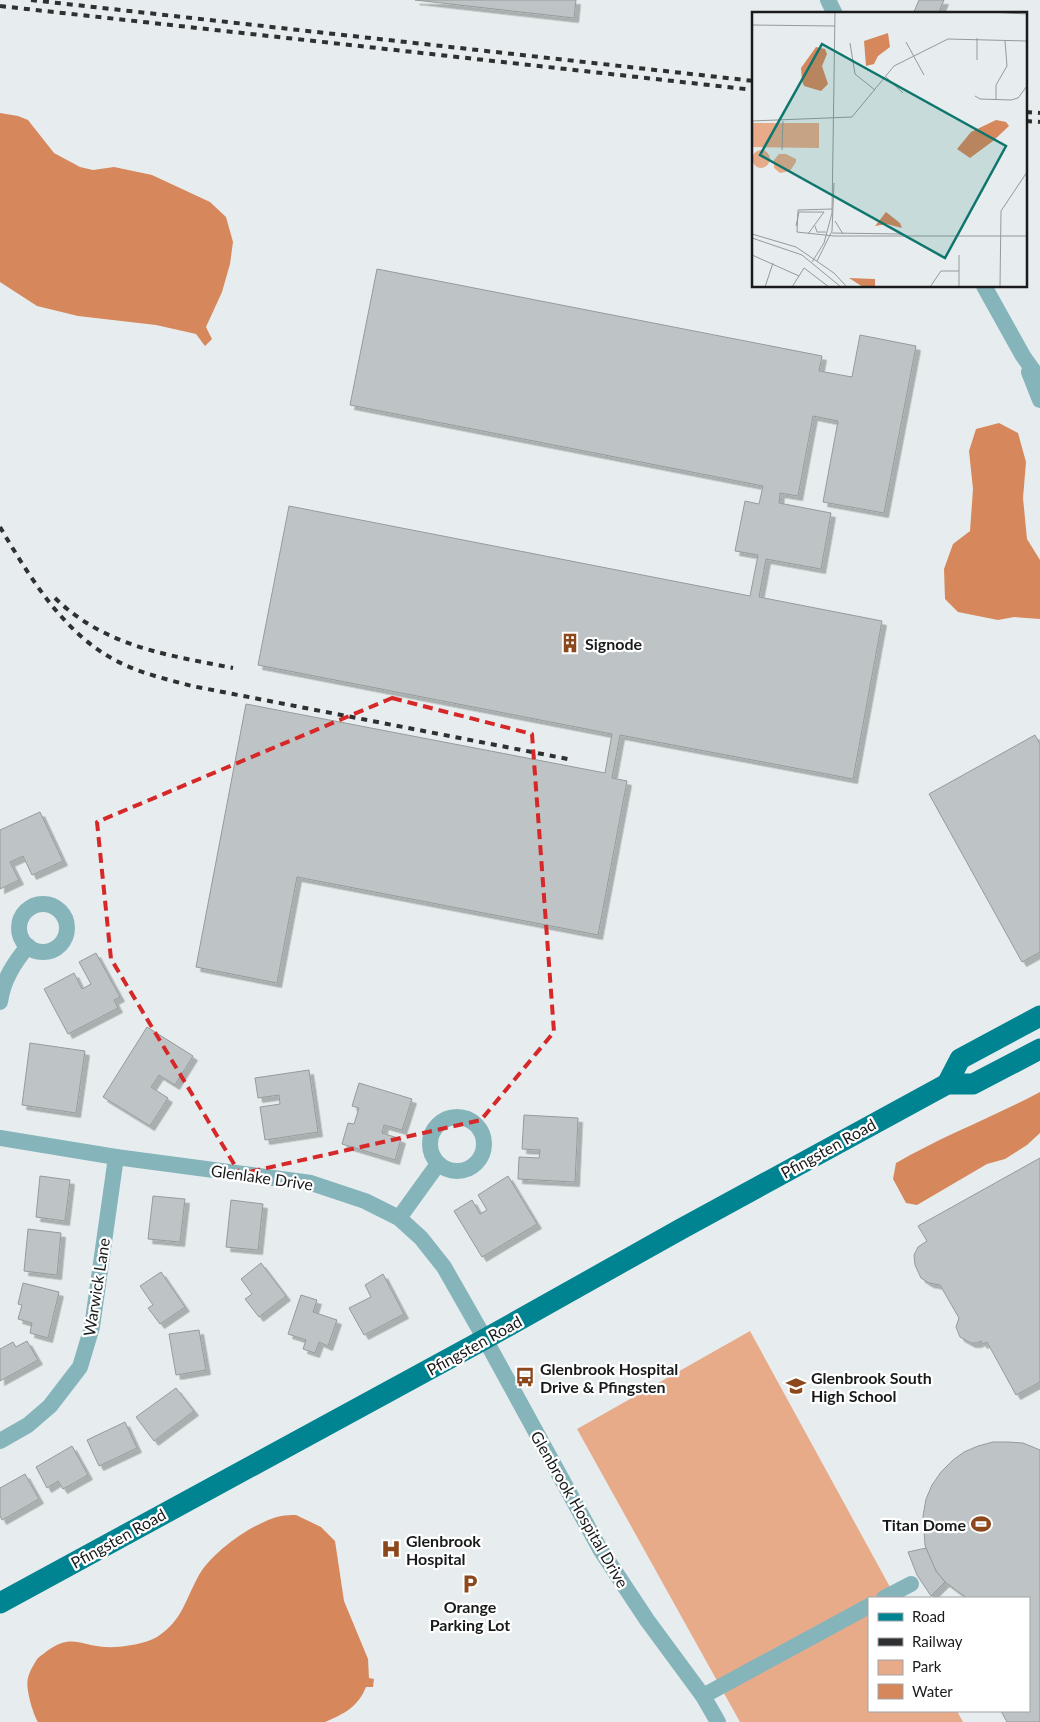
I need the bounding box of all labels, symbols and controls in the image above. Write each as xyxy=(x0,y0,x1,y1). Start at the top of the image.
inset map xyxy=(752,12,1028,288)
building icon: Signode xyxy=(559,632,581,654)
place label: Signode xyxy=(585,634,643,653)
street label: Pfingsten Road xyxy=(777,1114,879,1182)
street label: Glenlake Drive xyxy=(210,1160,314,1194)
street label: Warwick Lane xyxy=(79,1236,113,1338)
street label: Pfingsten Road xyxy=(423,1311,525,1379)
place label: Glenbrook Hospital Drive & Pfingsten xyxy=(540,1359,678,1396)
bus stop icon: Glenbrook Hospital Drive & Pfingsten xyxy=(514,1366,536,1388)
place label: Glenbrook South High School xyxy=(811,1368,932,1405)
school or university icon: Glenbrook South High School xyxy=(785,1375,807,1397)
street label: Glenbrook Hospital Drive xyxy=(527,1427,633,1591)
street label: Pfingsten Road xyxy=(67,1504,169,1572)
sports icon: Titan Dome xyxy=(970,1513,992,1535)
place label: Titan Dome xyxy=(882,1515,966,1534)
place label: Glenbrook Hospital xyxy=(406,1531,481,1568)
hospital icon: Glenbrook Hospital xyxy=(380,1538,402,1560)
parking icon: Orange Parking Lot xyxy=(459,1573,481,1595)
place label: Orange Parking Lot xyxy=(430,1597,510,1634)
legend xyxy=(868,1597,1030,1712)
text: Road xyxy=(912,1607,945,1625)
text: Railway xyxy=(912,1632,963,1650)
text: Park xyxy=(912,1657,942,1675)
text: Water xyxy=(912,1682,953,1700)

